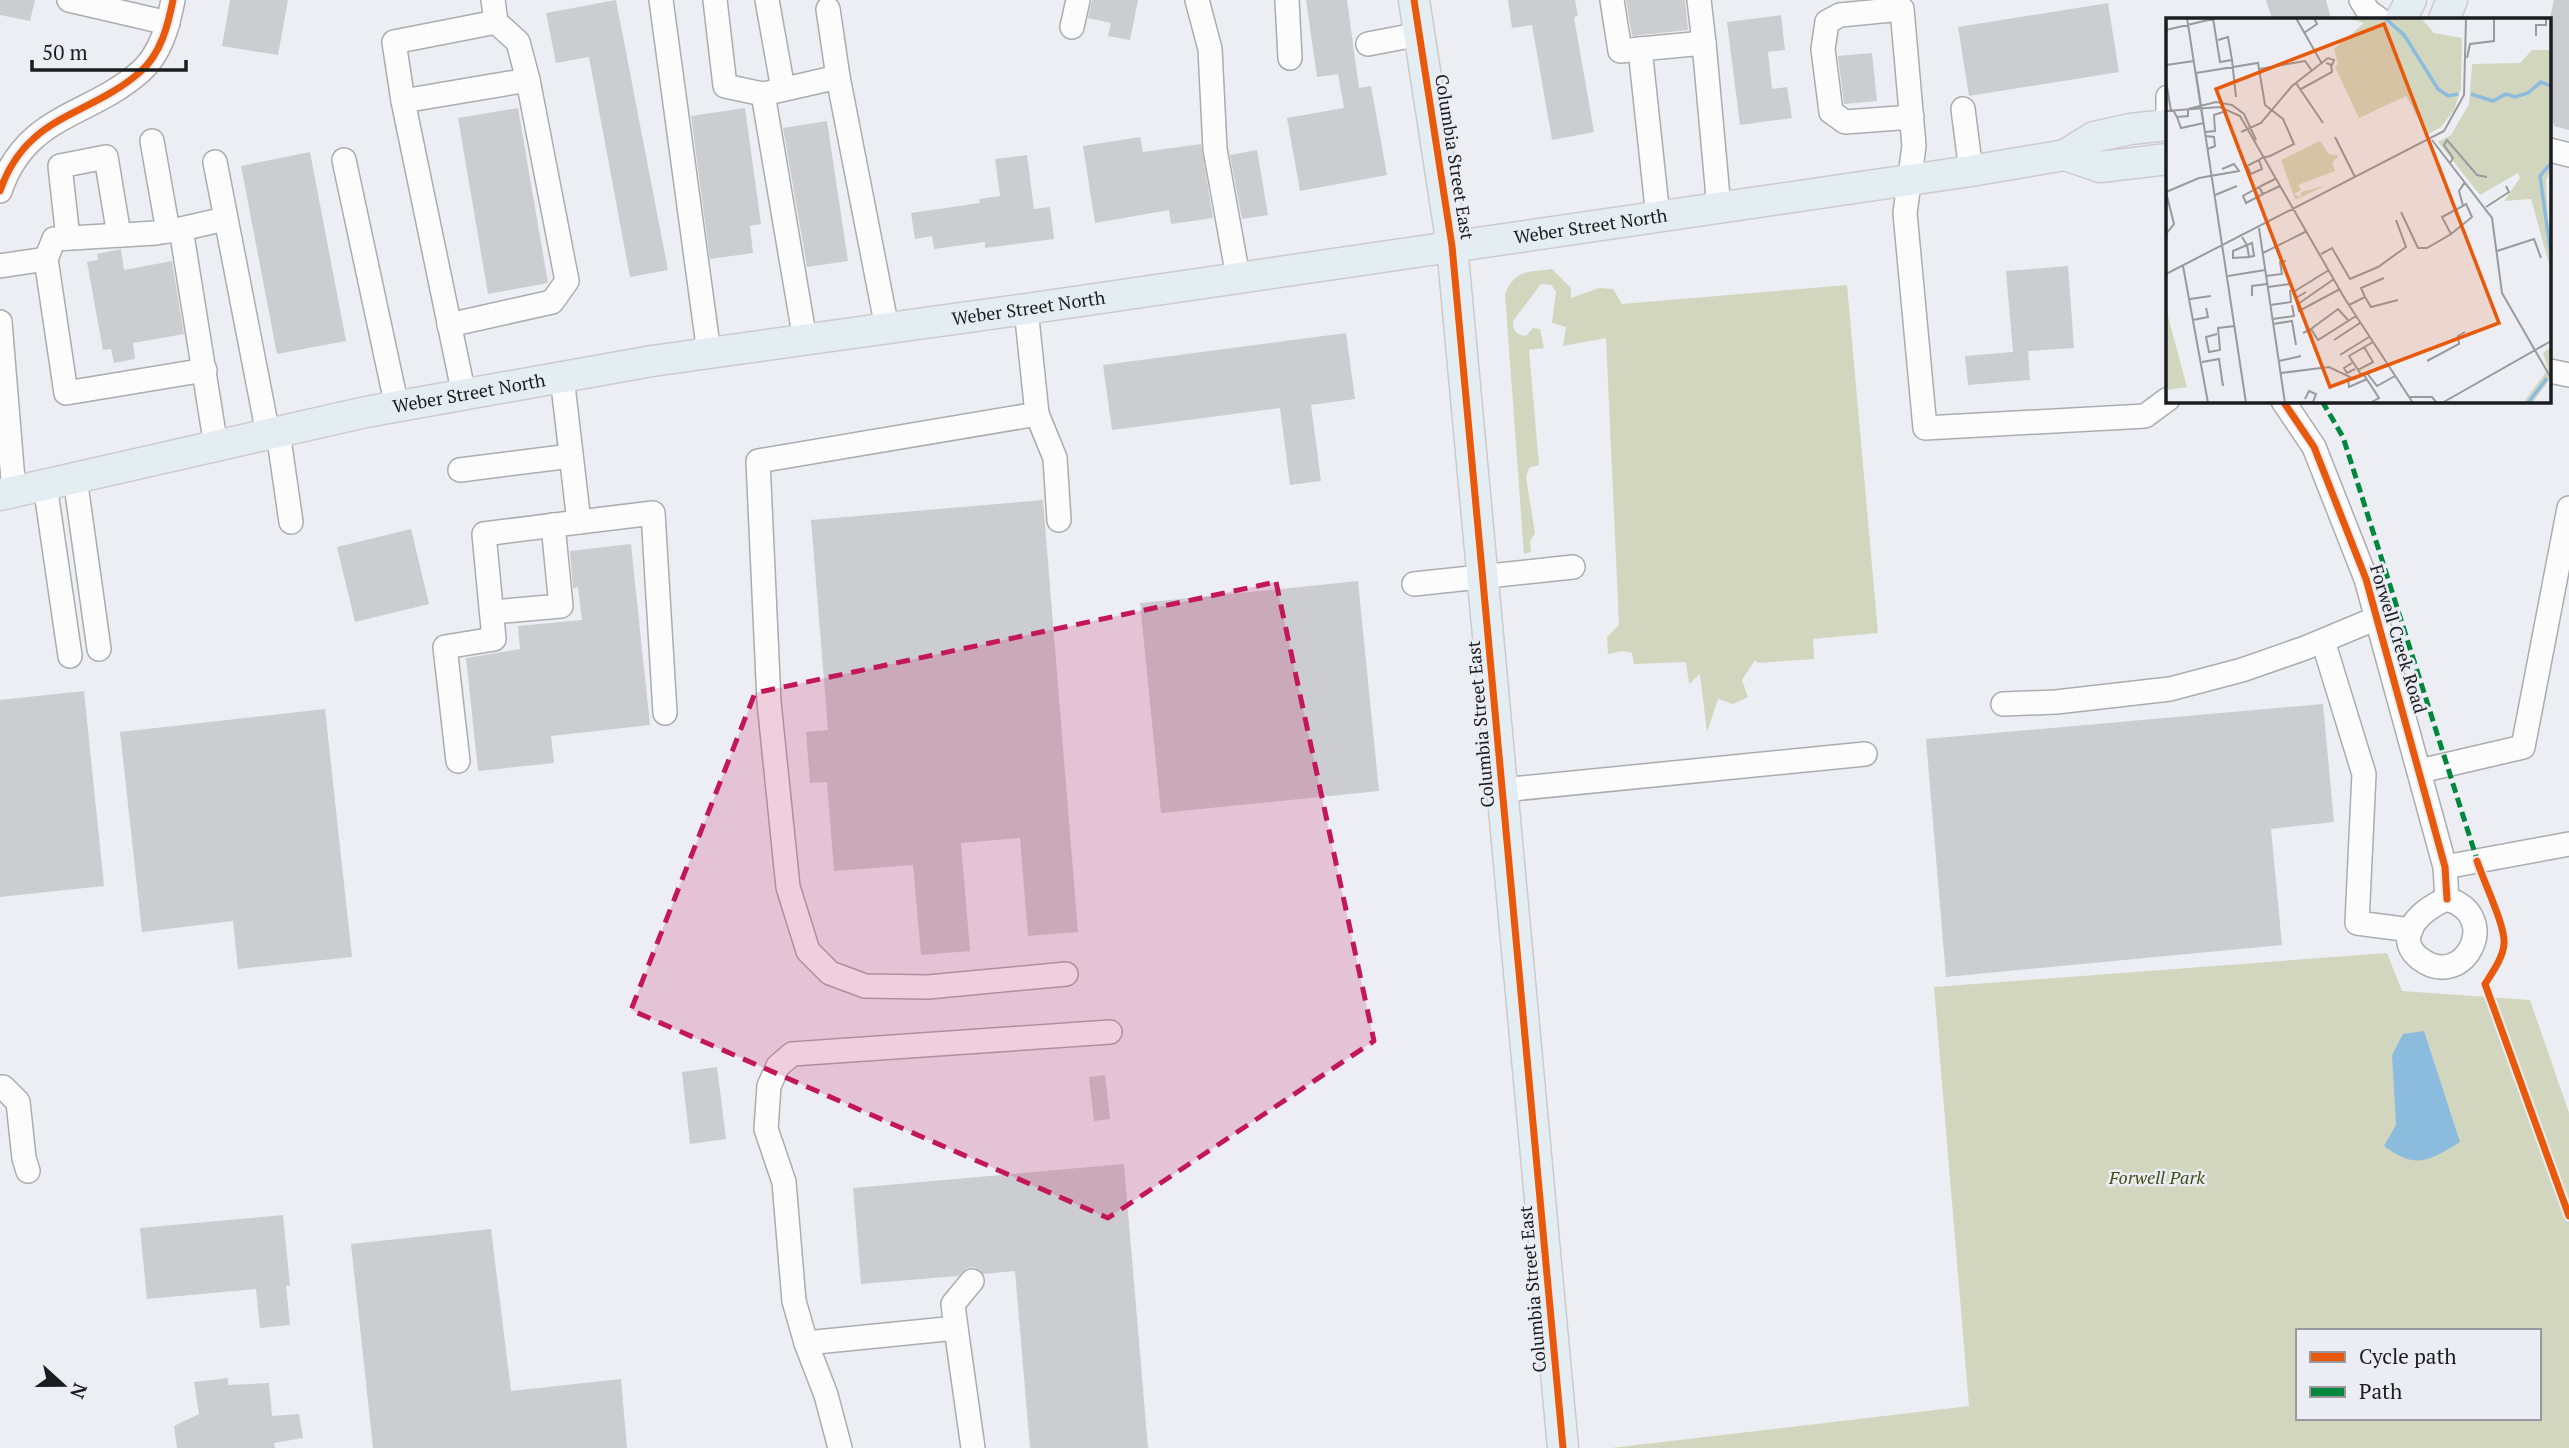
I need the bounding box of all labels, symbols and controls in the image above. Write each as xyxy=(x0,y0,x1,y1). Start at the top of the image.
inset map xyxy=(2166,18,2552,402)
scale bar xyxy=(32,28,186,72)
text: 50 m xyxy=(42,38,88,66)
street label: Columbia Street East xyxy=(1430,72,1480,242)
street label: Weber Street North xyxy=(1512,202,1669,249)
street label: Weber Street North xyxy=(950,285,1107,330)
street label: Weber Street North xyxy=(391,367,548,418)
street label: Forwell Creek Road xyxy=(2365,561,2433,716)
street label: Columbia Street East xyxy=(1461,639,1499,809)
park label: Forwell Park xyxy=(2108,1165,2205,1189)
street label: Columbia Street East xyxy=(1513,1204,1551,1374)
legend xyxy=(2296,1329,2541,1420)
text: Cycle path xyxy=(2359,1342,2457,1370)
north arrow xyxy=(28,1350,98,1420)
text: Path xyxy=(2359,1377,2402,1405)
text: N xyxy=(65,1380,94,1403)

